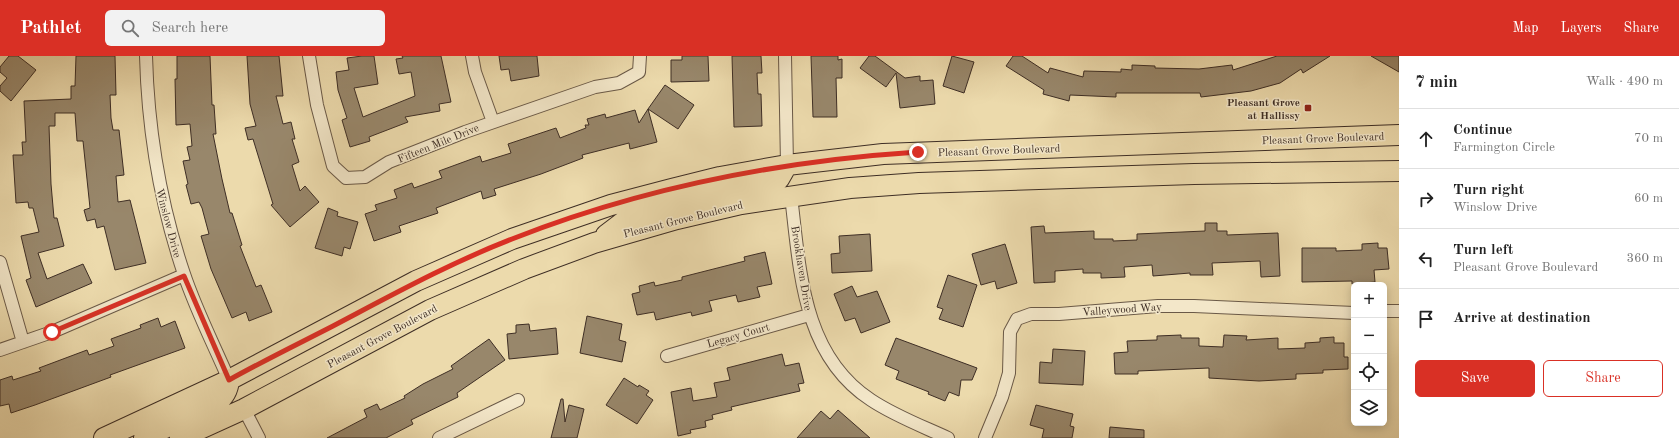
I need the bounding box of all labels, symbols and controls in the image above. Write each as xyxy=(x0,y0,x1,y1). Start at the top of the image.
search box xyxy=(105,10,385,46)
icon: search xyxy=(119,17,141,39)
text: Pathlet xyxy=(20,19,81,38)
text: Search here xyxy=(151,21,228,36)
text: Map xyxy=(1513,21,1539,35)
text: Layers xyxy=(1561,21,1602,35)
text: Share xyxy=(1624,21,1659,35)
text: 7 min xyxy=(1415,74,1458,91)
text: Walk · 490 m xyxy=(1586,75,1663,88)
place label: Pleasant Grove at Hallissy xyxy=(1227,98,1300,122)
marker: Pleasant Grove at Hallissy xyxy=(1303,103,1313,113)
street label: Fifteen Mile Drive xyxy=(396,123,481,166)
text: Continue xyxy=(1453,123,1512,138)
icon: ahead xyxy=(1415,128,1437,150)
street label: Pleasant Grove Boulevard xyxy=(1261,132,1385,147)
text: 70 m xyxy=(1634,132,1663,145)
text: Farmington Circle xyxy=(1453,141,1555,154)
route end xyxy=(909,143,927,161)
street label: Pleasant Grove Boulevard xyxy=(937,144,1061,159)
text: Turn right xyxy=(1453,183,1524,198)
street label: Winslow Drive xyxy=(153,188,182,259)
icon: right xyxy=(1415,188,1437,210)
text: 60 m xyxy=(1634,192,1663,205)
street label: Pleasant Grove Boulevard xyxy=(622,200,745,241)
text: Winslow Drive xyxy=(1453,201,1537,214)
street label: Brookhaven Drive xyxy=(788,225,813,311)
text: Turn left xyxy=(1453,243,1513,258)
icon: left xyxy=(1415,248,1437,270)
text: 360 m xyxy=(1626,252,1663,265)
text: Pleasant Grove Boulevard xyxy=(1453,261,1598,274)
map controls xyxy=(1351,282,1387,426)
button: + xyxy=(1351,282,1387,318)
street label: Valleywood Way xyxy=(1082,302,1162,319)
street label: Pleasant Grove Boulevard xyxy=(326,303,440,371)
icon: arrive xyxy=(1415,308,1437,330)
text: Arrive at destination xyxy=(1453,311,1591,326)
button: − xyxy=(1351,318,1387,354)
street label: Legacy Court xyxy=(706,322,771,351)
route start xyxy=(43,323,61,341)
button: locate xyxy=(1351,354,1387,390)
button: Save xyxy=(1415,360,1535,397)
button: Share xyxy=(1543,360,1663,397)
button: layers xyxy=(1351,390,1387,426)

